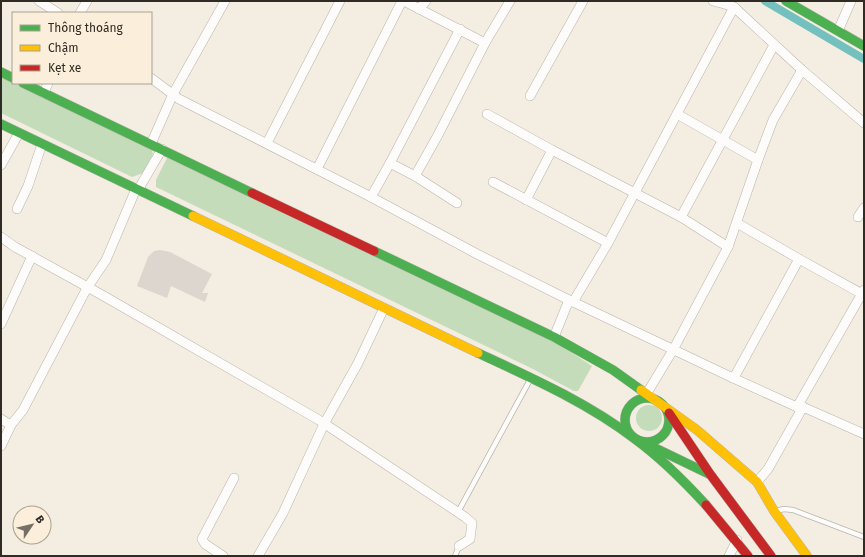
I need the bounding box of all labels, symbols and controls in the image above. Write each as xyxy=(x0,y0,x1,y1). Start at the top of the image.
legend xyxy=(12,12,152,84)
text: Thông thoáng xyxy=(48,21,124,35)
text: Chậm xyxy=(48,41,78,55)
text: Kẹt xe xyxy=(48,61,81,75)
north arrow xyxy=(12,505,52,545)
text: B xyxy=(33,513,47,526)

